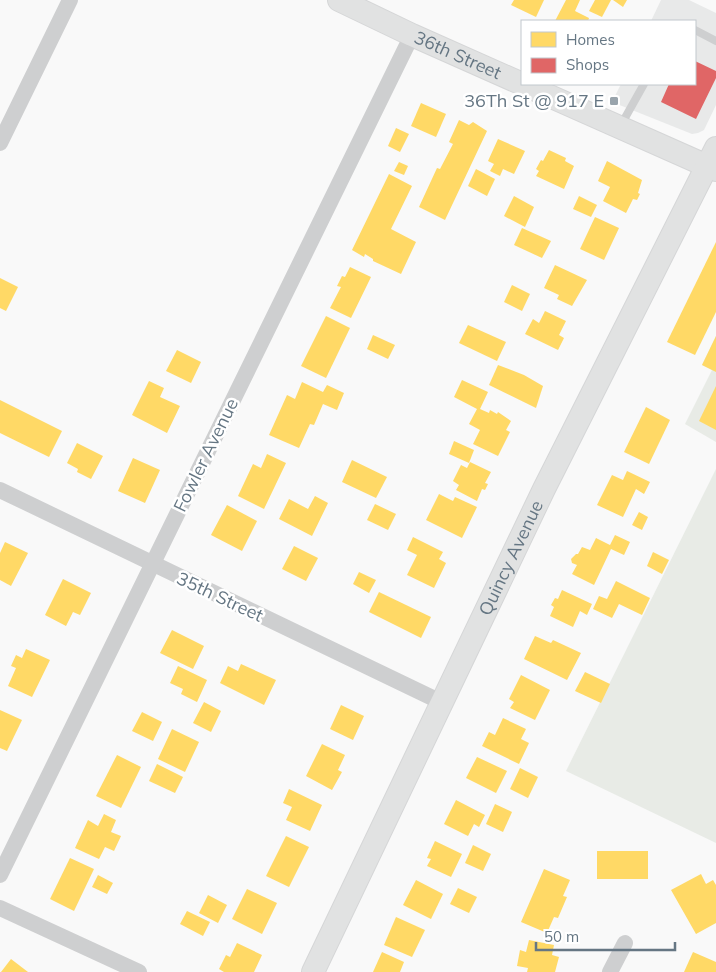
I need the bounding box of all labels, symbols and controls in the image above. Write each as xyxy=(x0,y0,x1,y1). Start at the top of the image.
legend xyxy=(521,20,696,85)
street label: 36th Street xyxy=(411,25,505,84)
text: Homes xyxy=(566,30,615,49)
text: Shops xyxy=(566,55,609,74)
place label: 36Th St @ 917 E xyxy=(464,89,604,112)
marker: 36Th St @ 917 E xyxy=(608,95,620,107)
street label: Fowler Avenue xyxy=(168,394,243,515)
street label: Quincy Avenue xyxy=(473,496,548,619)
street label: 35th Street xyxy=(173,566,267,627)
scale bar xyxy=(536,920,675,952)
text: 50 m xyxy=(544,927,579,946)

